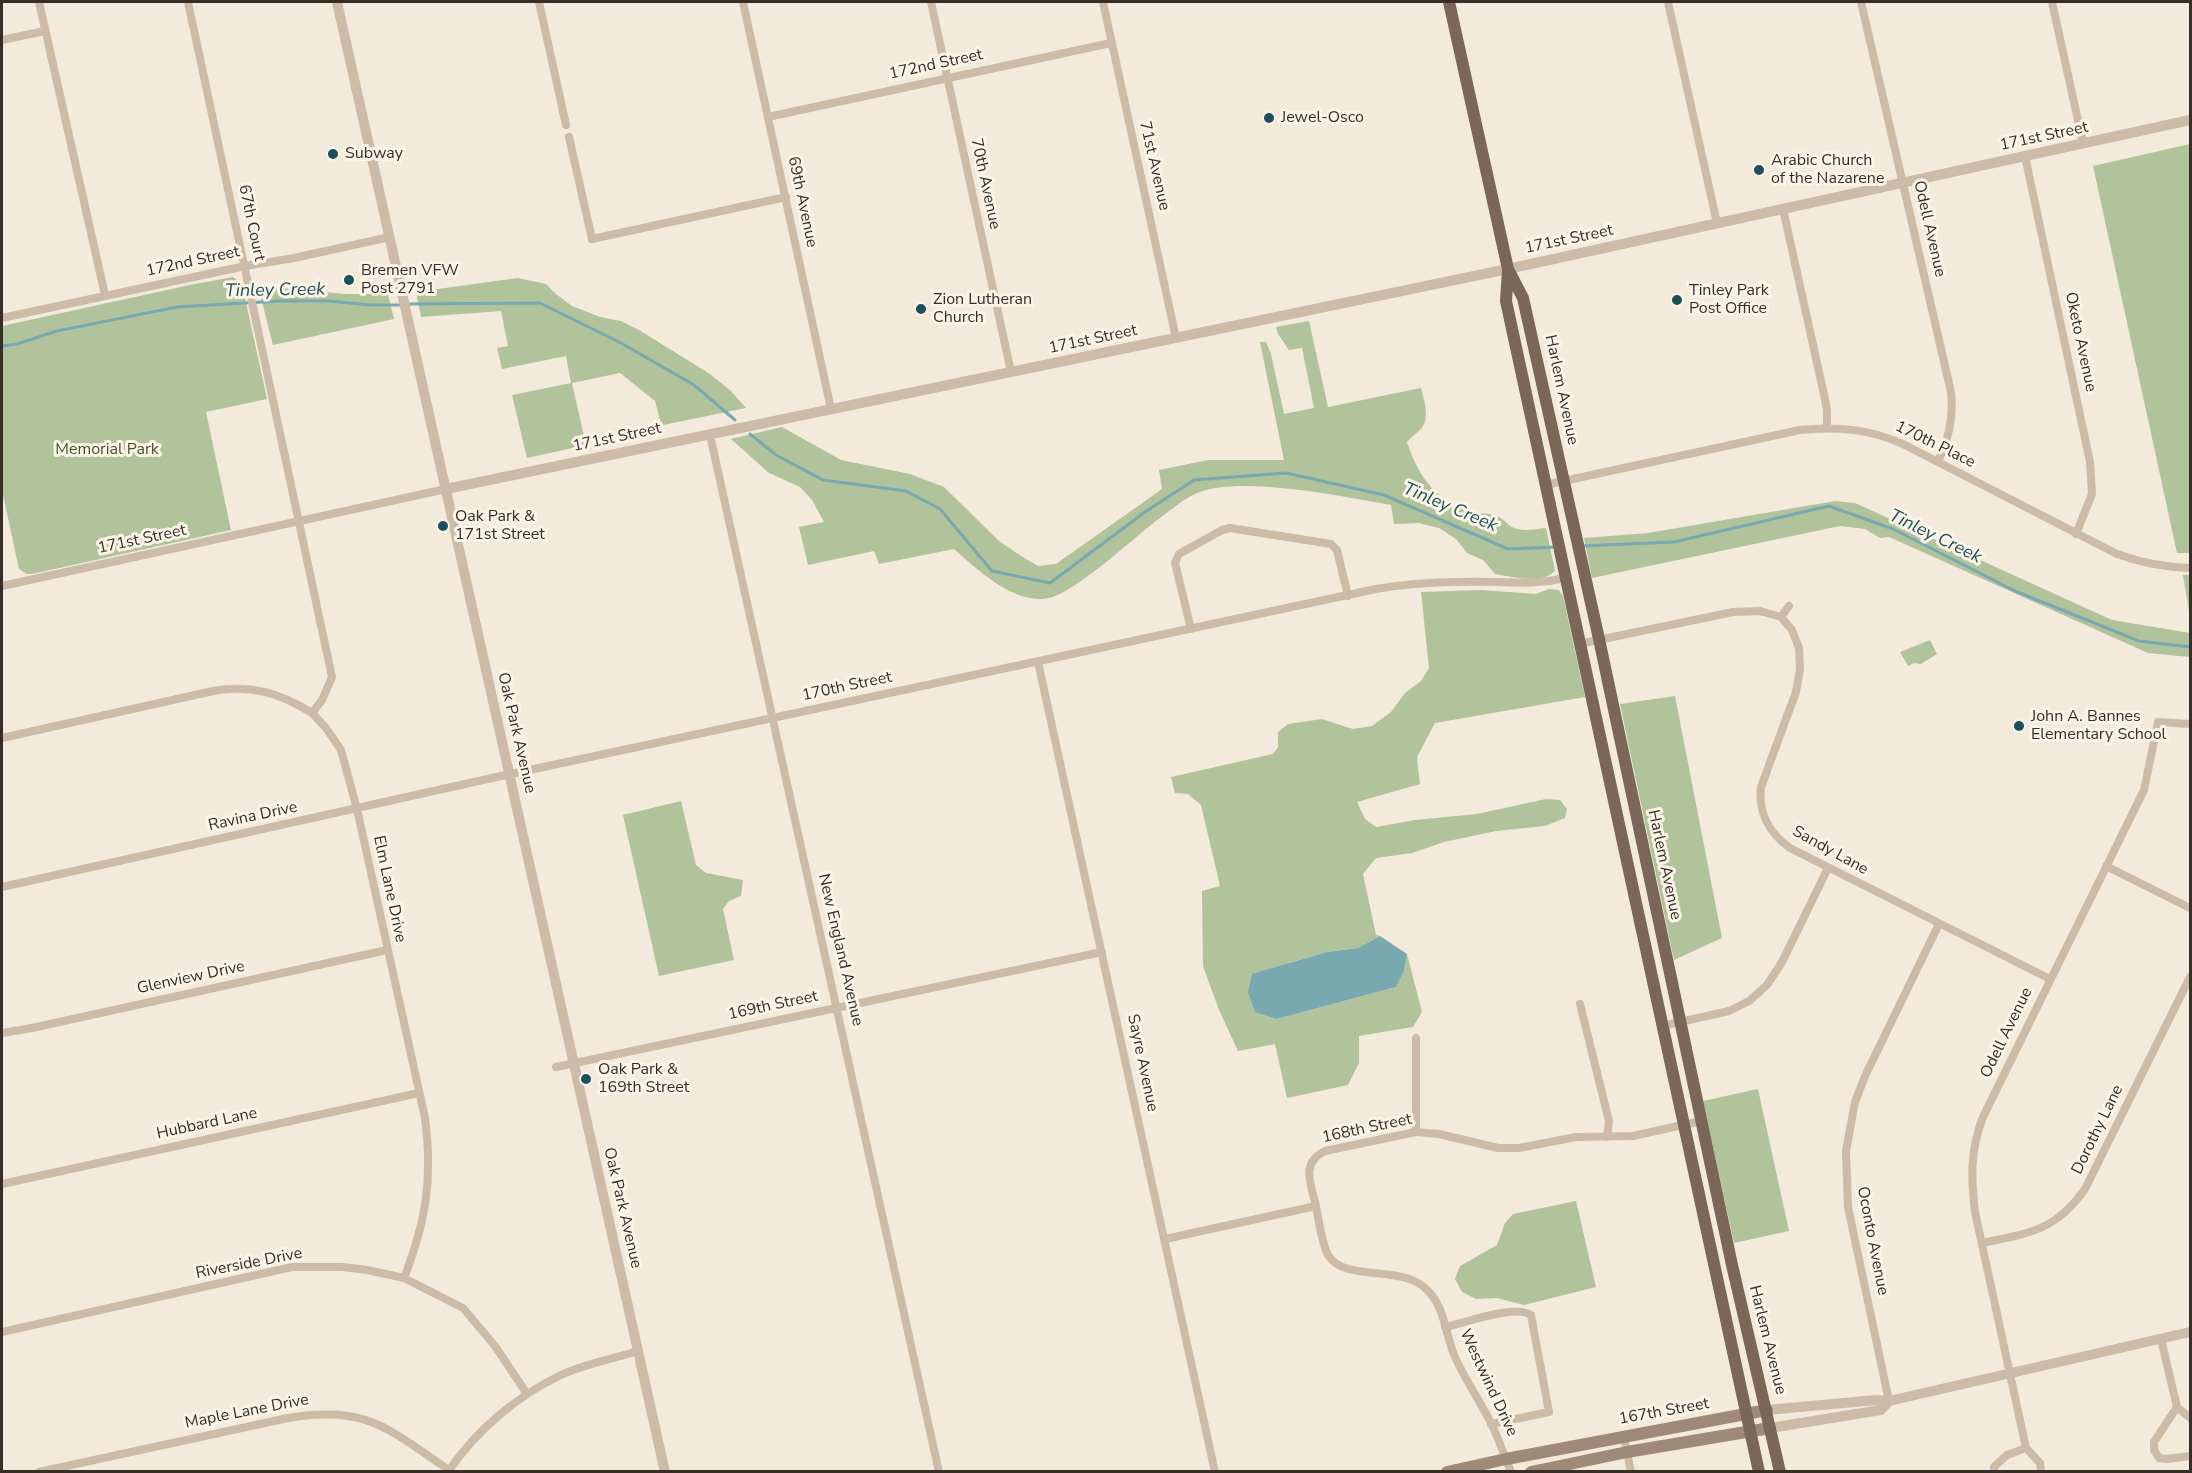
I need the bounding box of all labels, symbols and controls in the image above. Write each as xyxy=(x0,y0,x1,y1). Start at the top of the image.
street label: 172nd Street xyxy=(888,46,984,84)
place label: Jewel-Osco xyxy=(1281,108,1364,128)
marker: Jewel-Osco xyxy=(1262,111,1276,125)
street label: 171st Street xyxy=(1998,118,2090,156)
street label: 71st Avenue xyxy=(1134,120,1174,212)
street label: 70th Avenue xyxy=(966,137,1004,231)
place label: Subway xyxy=(345,144,403,164)
marker: Subway xyxy=(326,147,340,161)
place label: Arabic Church of the Nazarene xyxy=(1771,151,1884,189)
street label: 69th Avenue xyxy=(783,155,821,249)
marker: Arabic Church of the Nazarene xyxy=(1752,163,1766,177)
street label: Odell Avenue xyxy=(1909,179,1949,279)
street label: 67th Court xyxy=(234,183,268,263)
street label: 171st Street xyxy=(1523,221,1615,259)
street label: 172nd Street xyxy=(145,243,241,281)
place label: Bremen VFW Post 2791 xyxy=(361,261,459,299)
marker: Bremen VFW Post 2791 xyxy=(342,273,356,287)
water label: Tinley Creek xyxy=(225,279,325,303)
place label: Tinley Park Post Office xyxy=(1689,281,1769,319)
place label: Zion Lutheran Church xyxy=(933,290,1032,328)
street label: Oketo Avenue xyxy=(2060,290,2100,394)
marker: Tinley Park Post Office xyxy=(1670,293,1684,307)
marker: Zion Lutheran Church xyxy=(914,302,928,316)
street label: 171st Street xyxy=(1047,321,1139,359)
street label: Harlem Avenue xyxy=(1540,333,1582,447)
street label: 170th Place xyxy=(1892,417,1978,473)
street label: 171st Street xyxy=(571,419,663,457)
park label: Memorial Park xyxy=(55,440,159,460)
water label: Tinley Creek xyxy=(1400,478,1500,538)
water label: Tinley Creek xyxy=(1885,505,1985,569)
place label: Oak Park & 171st Street xyxy=(455,507,545,545)
marker: Oak Park & 171st Street xyxy=(436,519,450,533)
street label: 171st Street xyxy=(96,521,188,559)
street label: 170th Street xyxy=(800,668,894,706)
street label: Oak Park Avenue xyxy=(493,671,539,795)
place label: John A. Bannes Elementary School xyxy=(2031,707,2166,745)
marker: John A. Bannes Elementary School xyxy=(2012,719,2026,733)
street label: Ravina Drive xyxy=(207,798,299,836)
street label: Harlem Avenue xyxy=(1643,808,1685,922)
street label: Sandy Lane xyxy=(1789,822,1871,880)
street label: Elm Lane Drive xyxy=(368,834,410,944)
street label: New England Avenue xyxy=(813,872,867,1028)
street label: Glenview Drive xyxy=(135,957,247,999)
street label: Odell Avenue xyxy=(1977,985,2037,1081)
street label: 169th Street xyxy=(726,987,820,1025)
street label: Sayre Avenue xyxy=(1122,1013,1162,1113)
place label: Oak Park & 169th Street xyxy=(598,1060,689,1098)
marker: Oak Park & 169th Street xyxy=(579,1072,593,1086)
street label: Dorothy Lane xyxy=(2068,1082,2128,1178)
street label: Hubbard Lane xyxy=(155,1104,259,1144)
street label: 168th Street xyxy=(1320,1110,1414,1148)
street label: Oak Park Avenue xyxy=(599,1146,645,1270)
street label: Oconto Avenue xyxy=(1852,1185,1892,1297)
street label: Riverside Drive xyxy=(194,1244,304,1284)
street label: Harlem Avenue xyxy=(1744,1283,1790,1397)
street label: Westwind Drive xyxy=(1455,1326,1521,1440)
street label: Maple Lane Drive xyxy=(184,1391,310,1433)
street label: 167th Street xyxy=(1617,1395,1711,1429)

